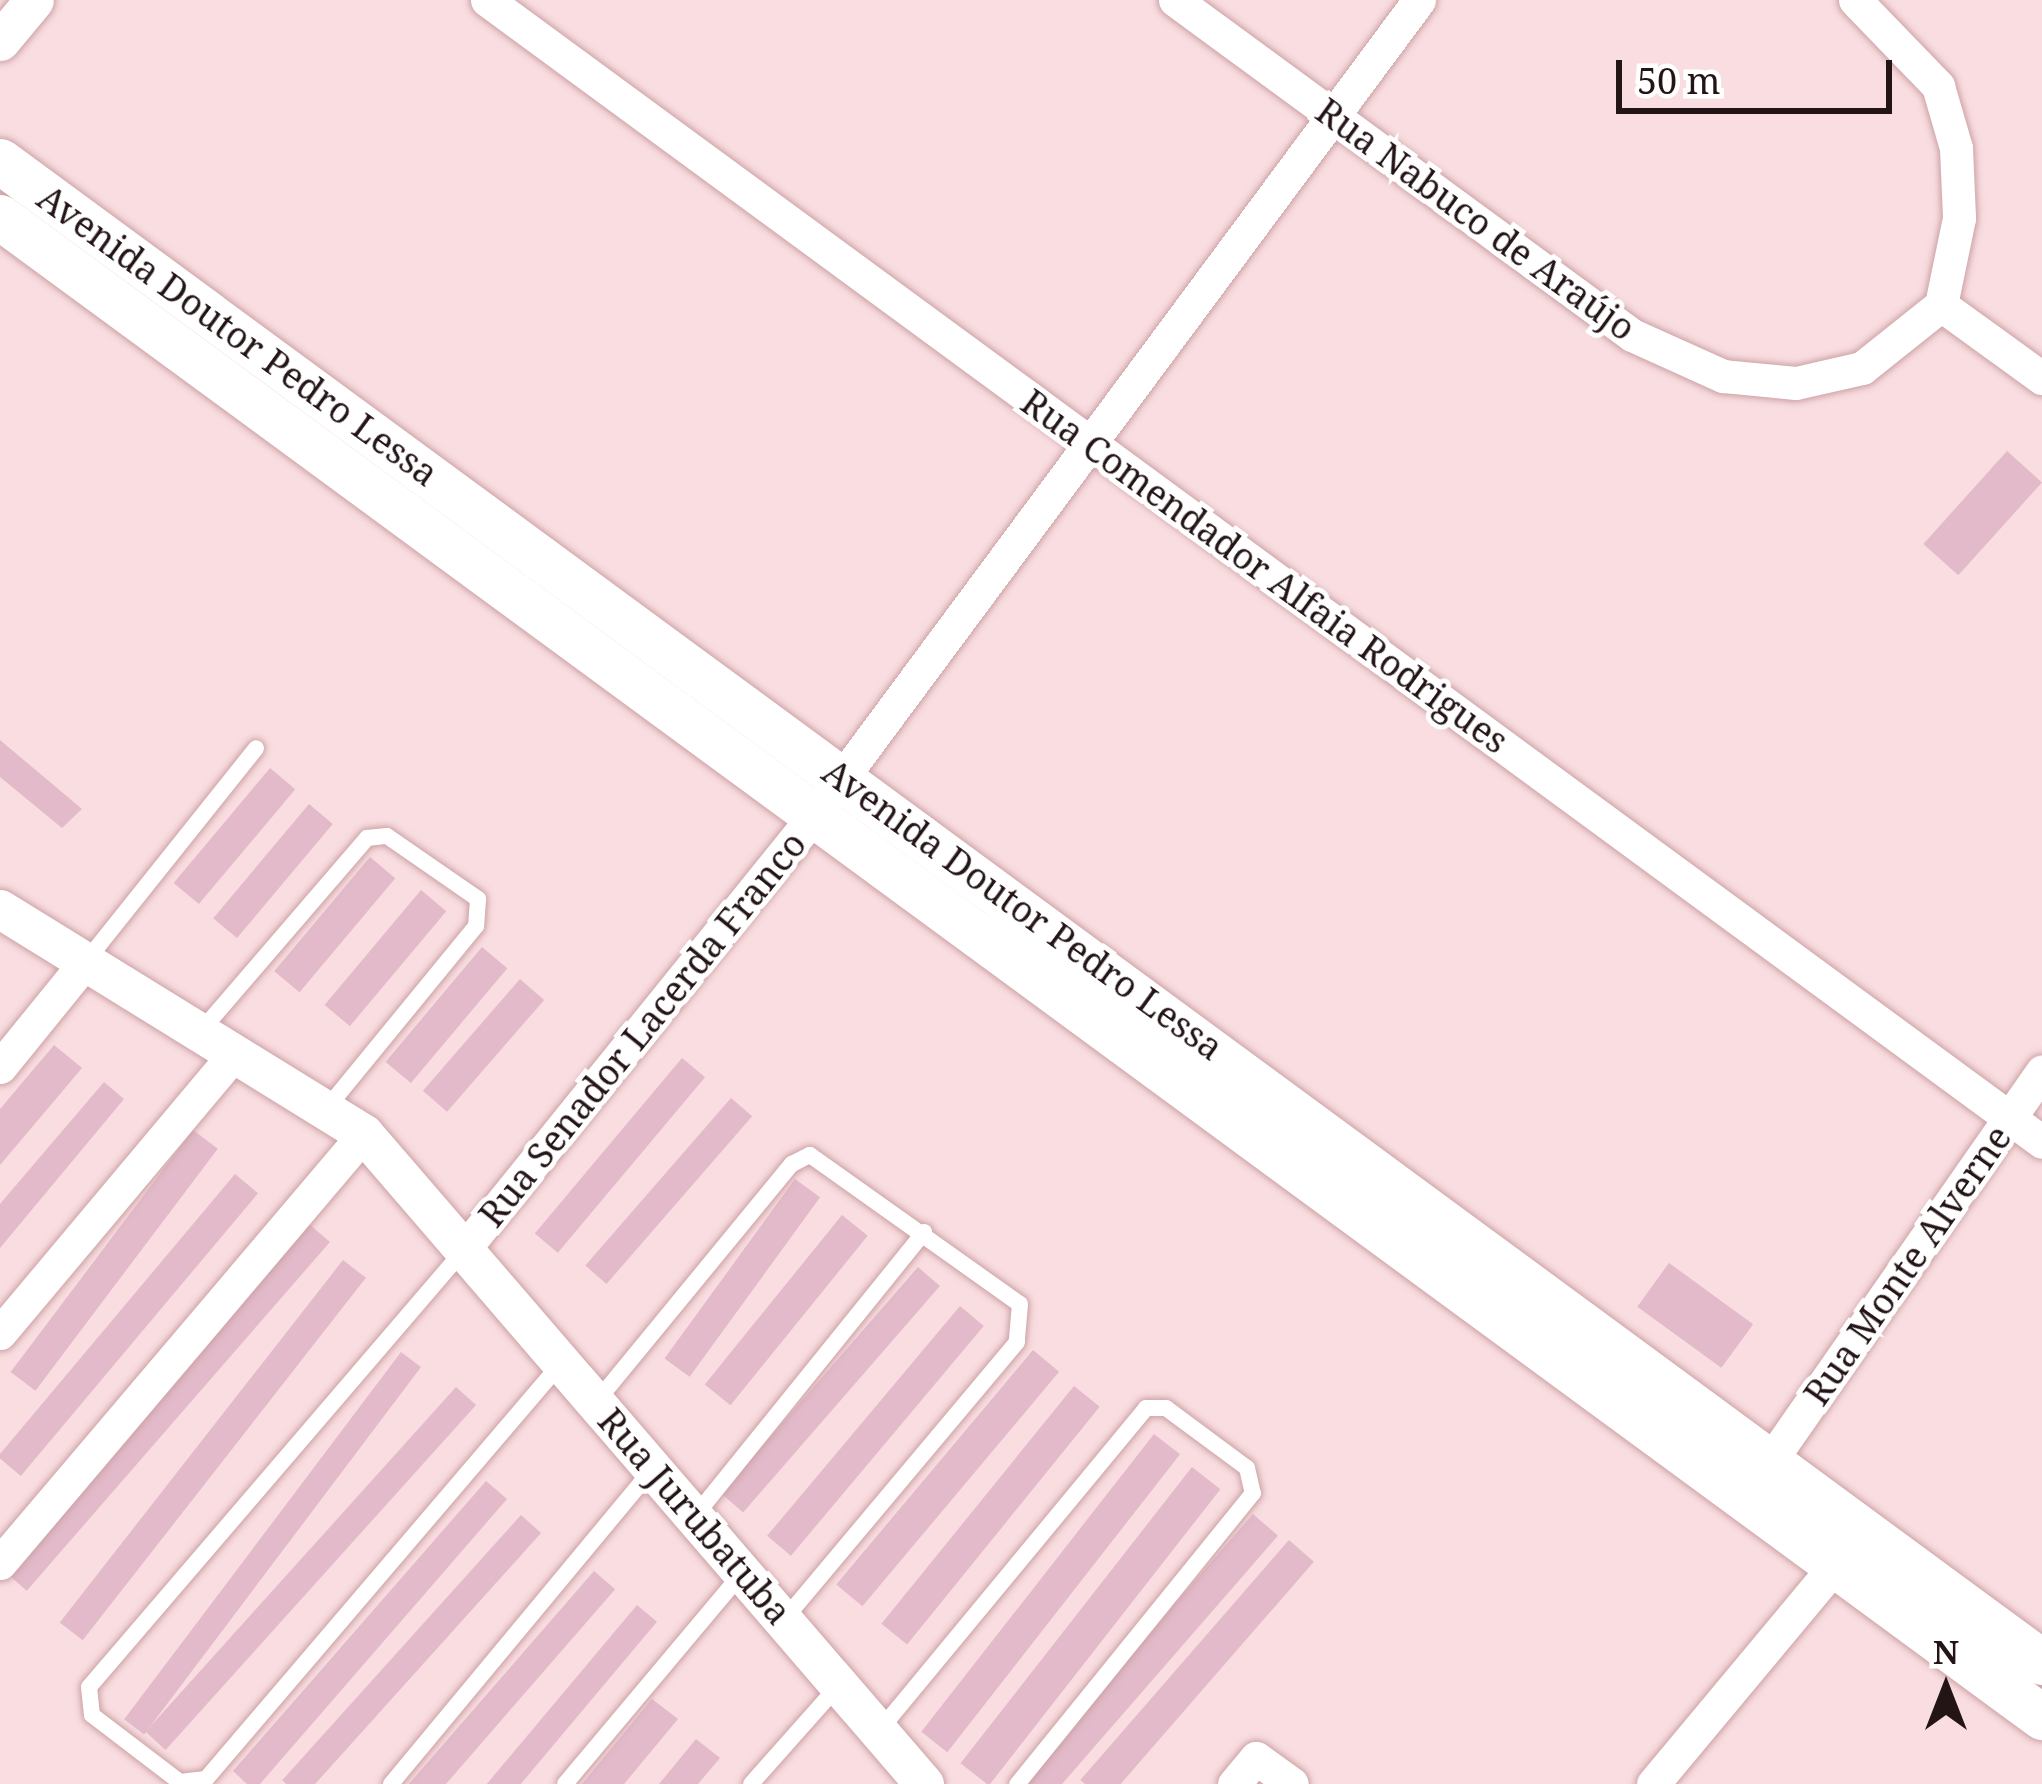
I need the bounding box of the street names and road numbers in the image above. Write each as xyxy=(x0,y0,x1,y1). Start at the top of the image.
street label: Rua Nabuco de Araújo xyxy=(1308,89,1644,349)
street label: Avenida Doutor Pedro Lessa xyxy=(30,175,446,495)
street label: Rua Comendador Alfaia Rodrigues xyxy=(1013,380,1517,762)
street label: Avenida Doutor Pedro Lessa xyxy=(815,749,1231,1069)
street label: Rua Senador Lacerda Franco xyxy=(469,823,815,1235)
street label: Rua Monte Alverne xyxy=(1794,1117,2020,1413)
street label: Rua Jurubatuba xyxy=(590,1399,800,1633)

